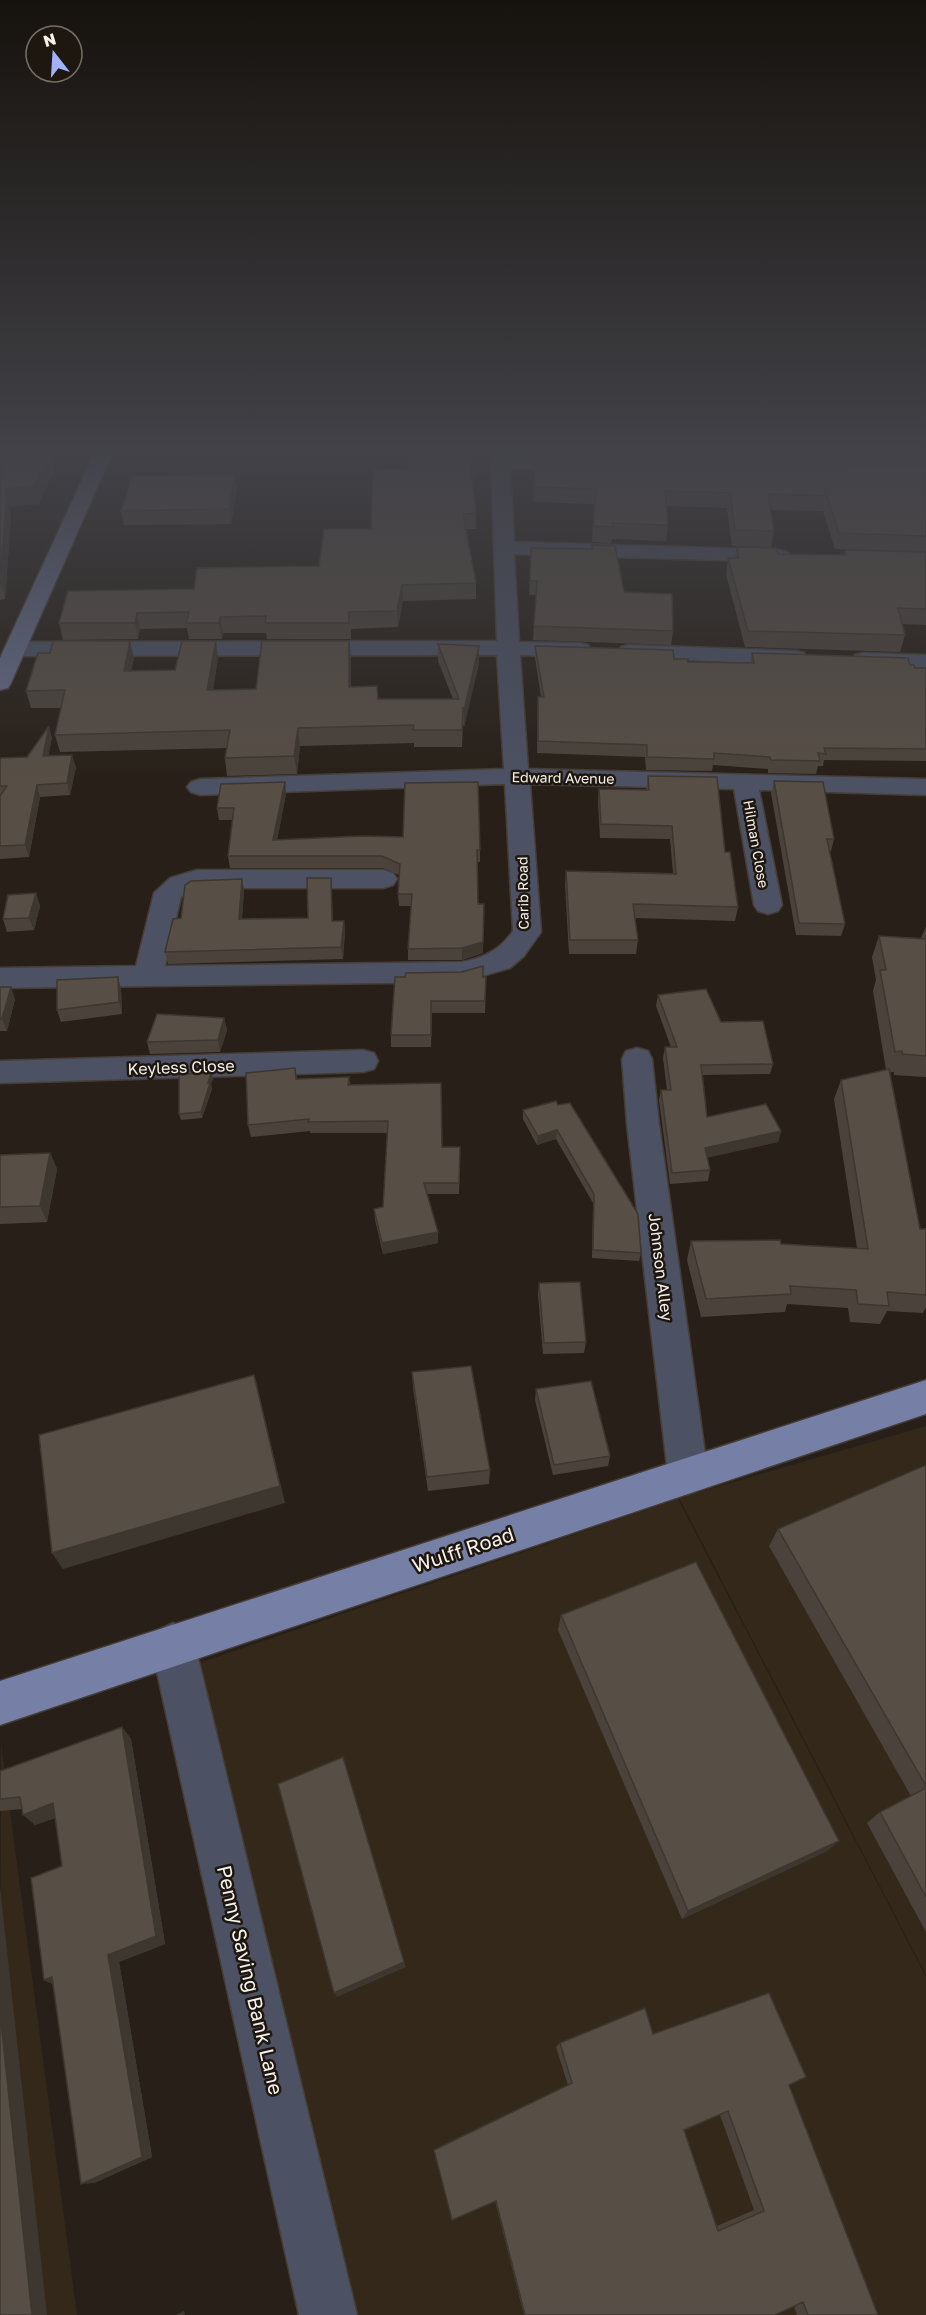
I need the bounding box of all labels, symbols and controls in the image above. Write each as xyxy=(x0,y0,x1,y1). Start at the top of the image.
north arrow xyxy=(24,24,84,84)
text: N xyxy=(41,28,58,51)
street label: Edward Avenue xyxy=(511,768,615,787)
street label: Hilman Close xyxy=(740,799,773,889)
street label: Carib Road xyxy=(513,856,532,930)
street label: Keyless Close xyxy=(127,1055,235,1079)
street label: Johnson Alley xyxy=(644,1212,678,1322)
street label: Wulff Road xyxy=(409,1521,517,1577)
street label: Penny Saving Bank Lane xyxy=(213,1863,289,2097)

